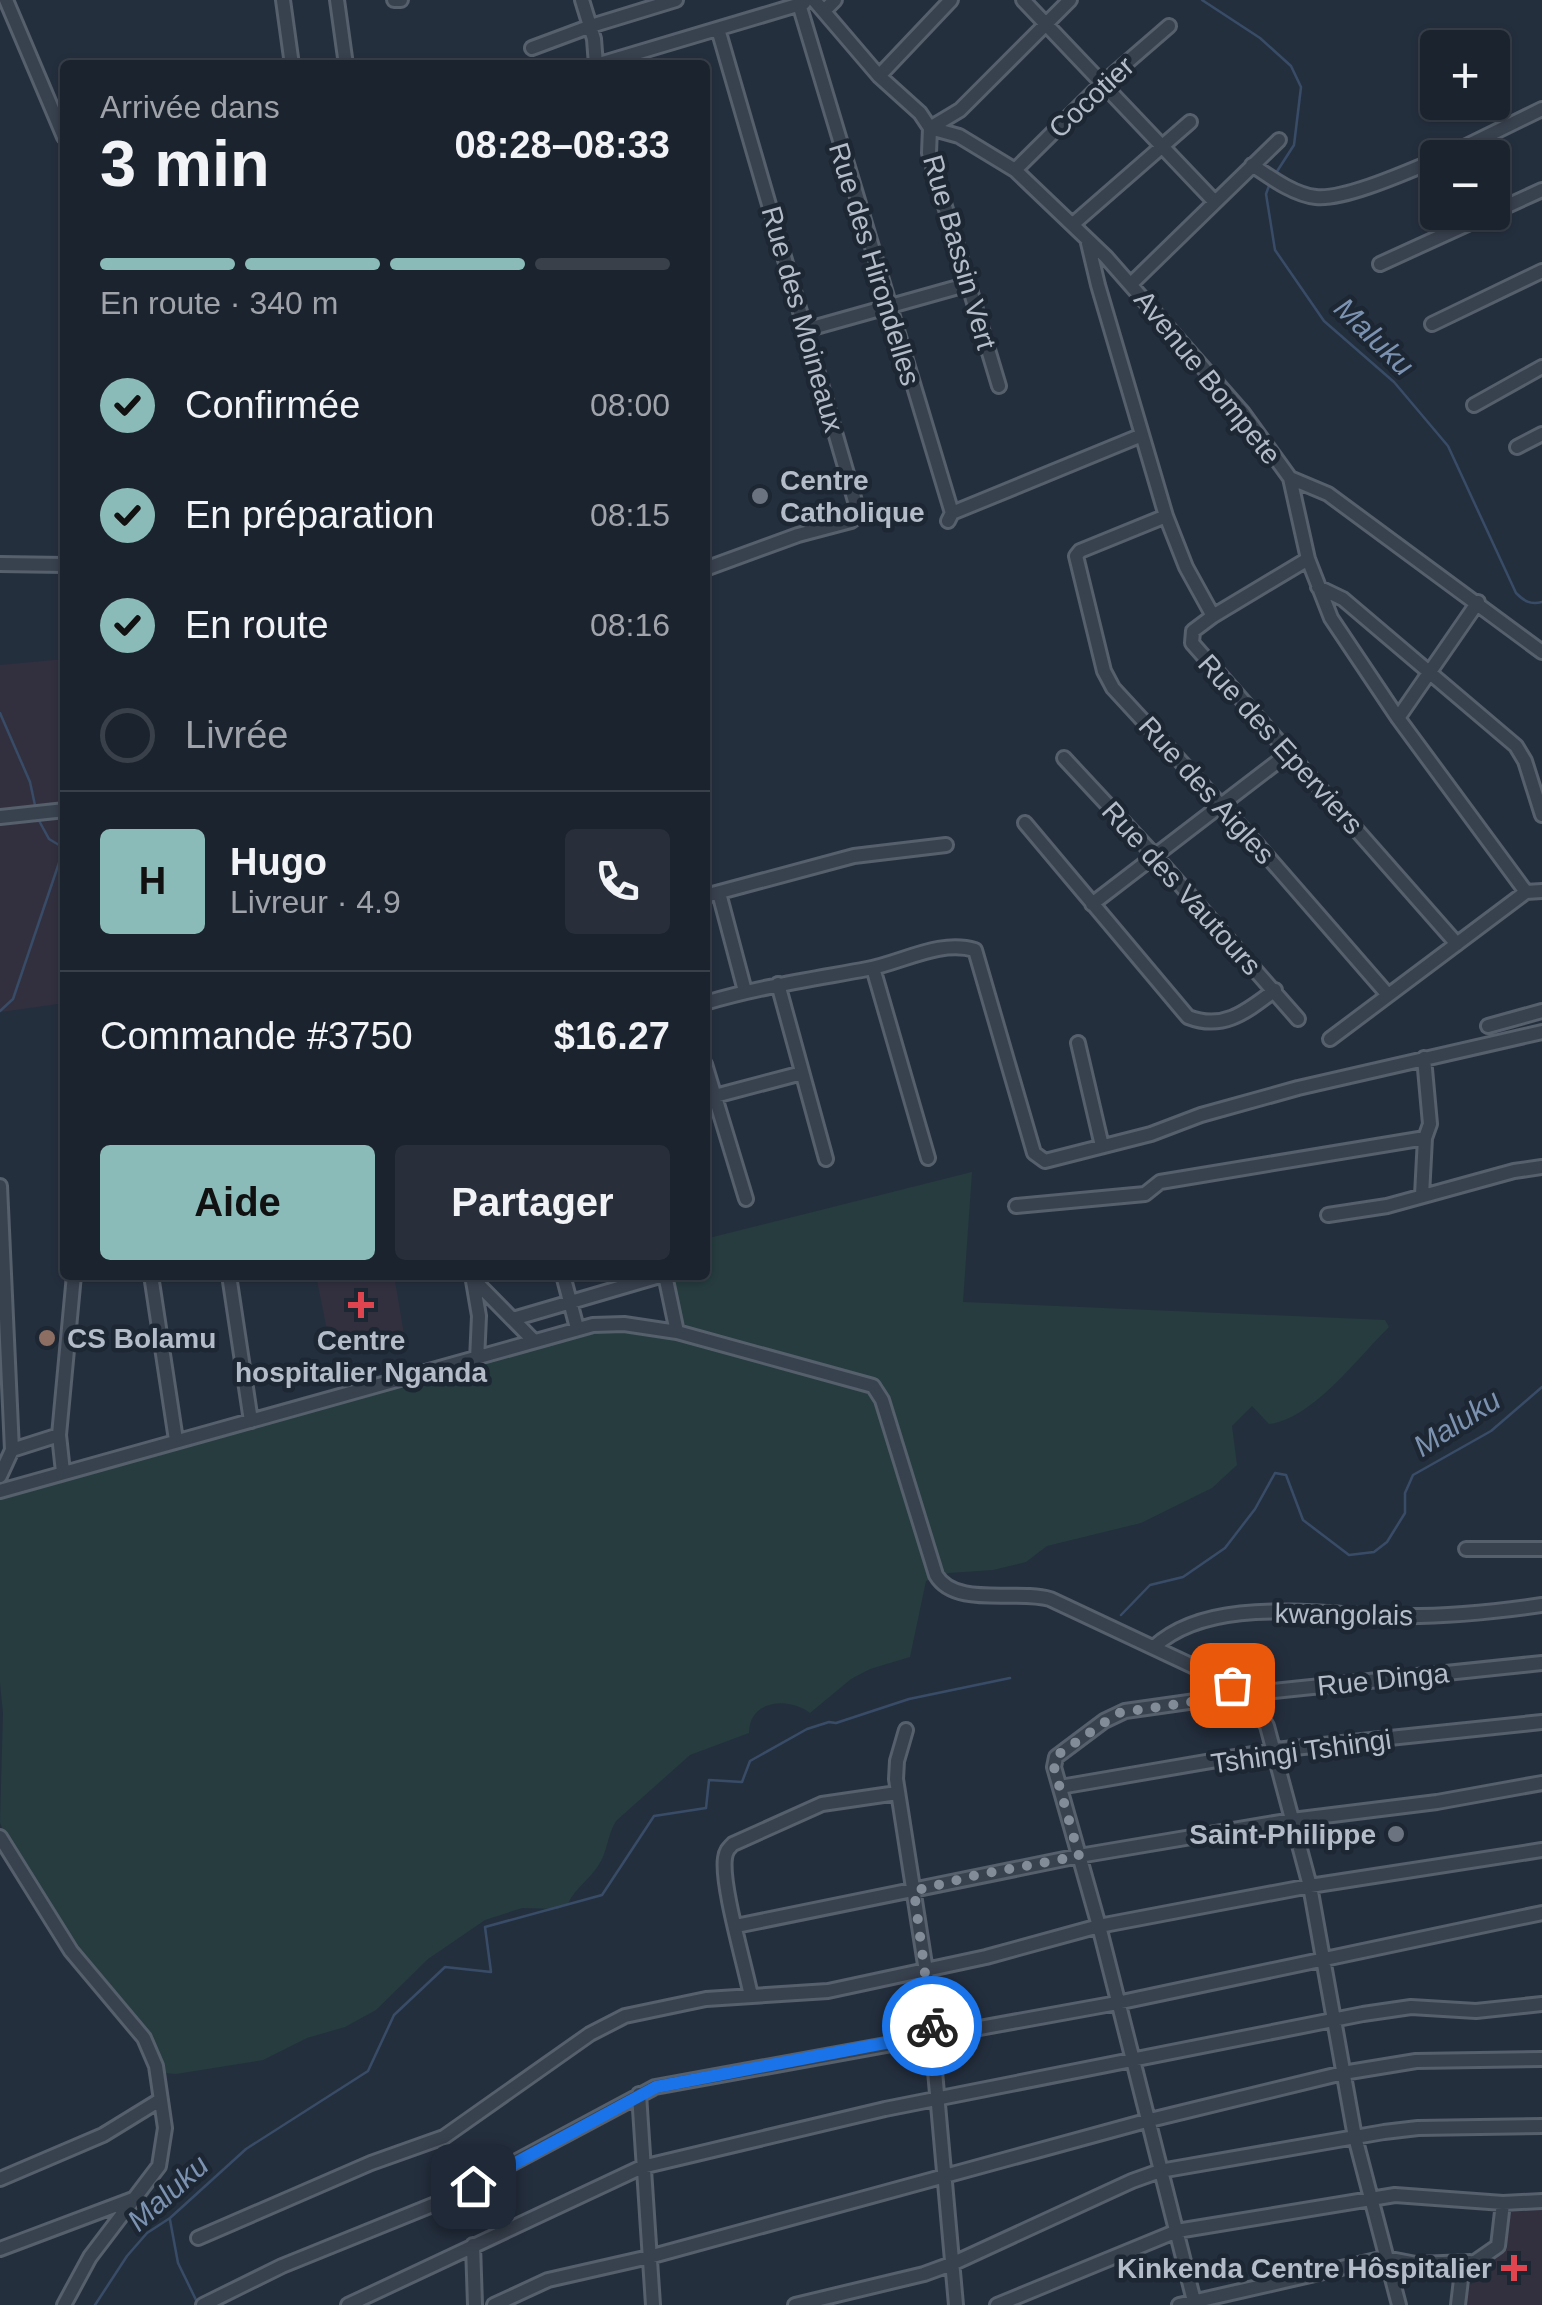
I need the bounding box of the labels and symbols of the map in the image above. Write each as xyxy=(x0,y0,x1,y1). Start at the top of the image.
street label: Cocotier xyxy=(1043,50,1140,144)
street label: Rue des Hirondelles xyxy=(823,139,926,389)
street label: Rue Bassin Vert xyxy=(917,151,1002,353)
street label: Rue des Moineaux xyxy=(755,203,850,436)
street label: Avenue Bompete xyxy=(1128,284,1287,470)
water label: Maluku xyxy=(1328,291,1421,382)
place label: Centre Catholique xyxy=(780,465,925,528)
marker: Centre Catholique xyxy=(749,485,771,507)
street label: Rue des Eperviers xyxy=(1192,648,1369,840)
street label: Rue des Aigles xyxy=(1133,711,1281,870)
street label: Rue des Vautours xyxy=(1096,795,1267,981)
marker: Centre hospitalier Nganda xyxy=(348,1292,374,1318)
place label: CS Bolamu xyxy=(67,1323,216,1354)
place label: Centre hospitalier Nganda xyxy=(235,1325,487,1388)
marker: CS Bolamu xyxy=(36,1327,58,1349)
water label: Maluku xyxy=(1407,1382,1507,1463)
street label: kwangolais xyxy=(1274,1598,1414,1631)
pin xyxy=(1190,1643,1275,1728)
street label: Rue Dinga xyxy=(1316,1657,1451,1702)
street label: Tshingi Tshingi xyxy=(1209,1724,1393,1779)
place label: Saint-Philippe xyxy=(1189,1819,1376,1850)
marker: Saint-Philippe xyxy=(1385,1823,1407,1845)
courier xyxy=(882,1976,982,2076)
pin xyxy=(431,2144,516,2229)
water label: Maluku xyxy=(121,2148,215,2237)
place label: Kinkenda Centre Hôspitalier xyxy=(1117,2253,1492,2284)
marker: Kinkenda Centre Hôspitalier xyxy=(1501,2255,1527,2281)

